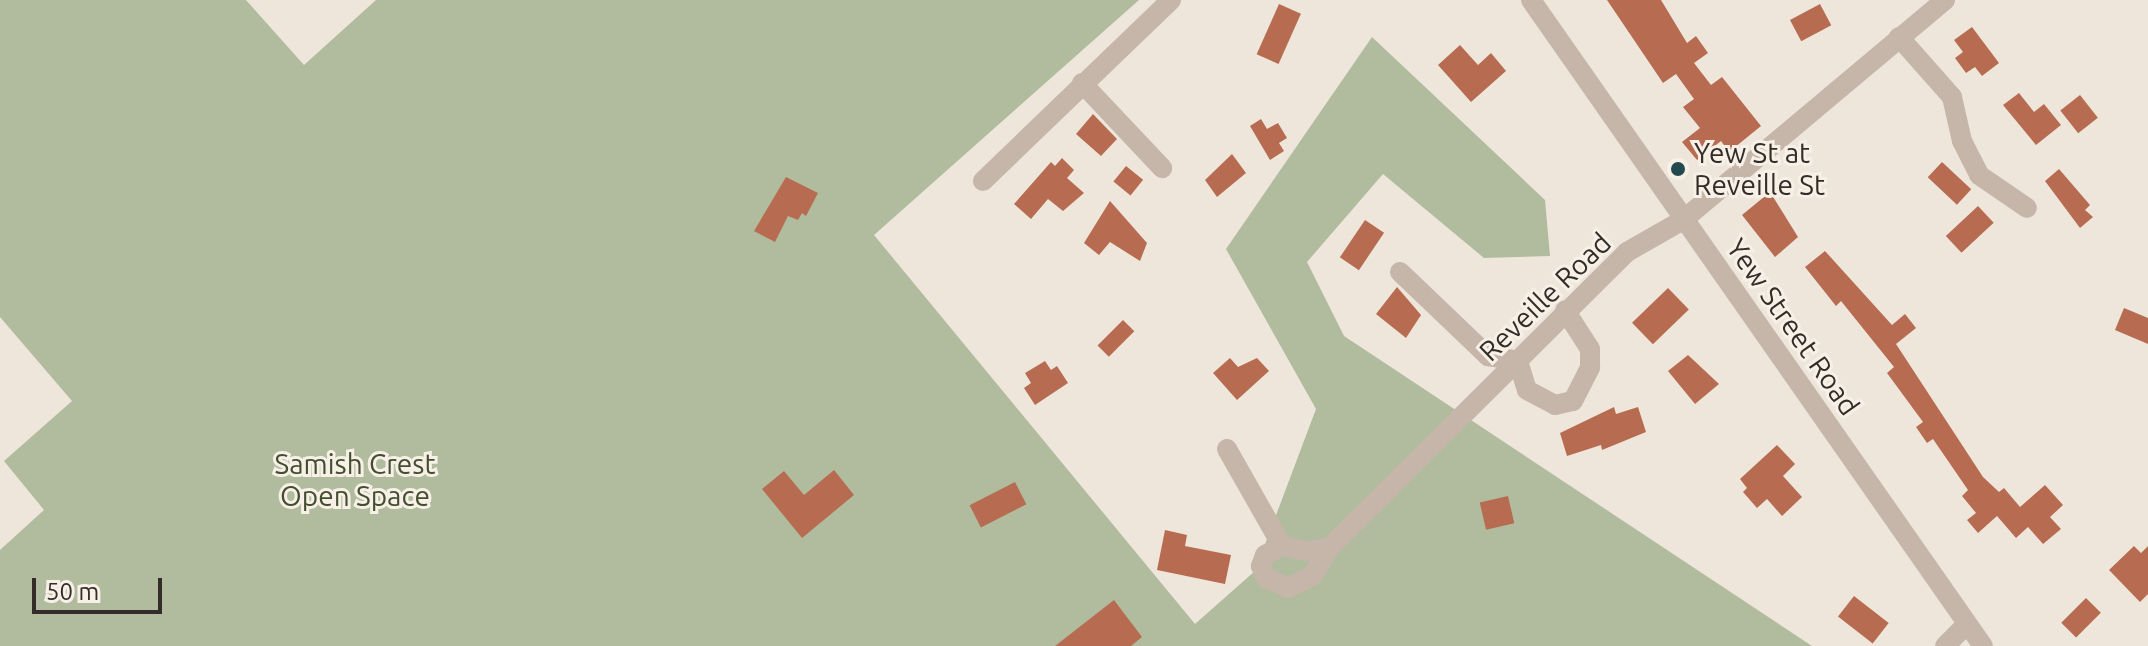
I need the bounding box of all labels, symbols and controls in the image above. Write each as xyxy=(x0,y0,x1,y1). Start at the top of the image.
place label: Yew St at Reveille St xyxy=(1694,136,1825,202)
marker: Yew St at Reveille St xyxy=(1669,160,1687,178)
street label: Reveille Road xyxy=(1472,226,1618,368)
street label: Yew Street Road xyxy=(1720,232,1866,422)
park label: Samish Crest Open Space xyxy=(275,447,435,513)
scale bar xyxy=(36,562,166,612)
text: 50 m xyxy=(46,578,99,605)

